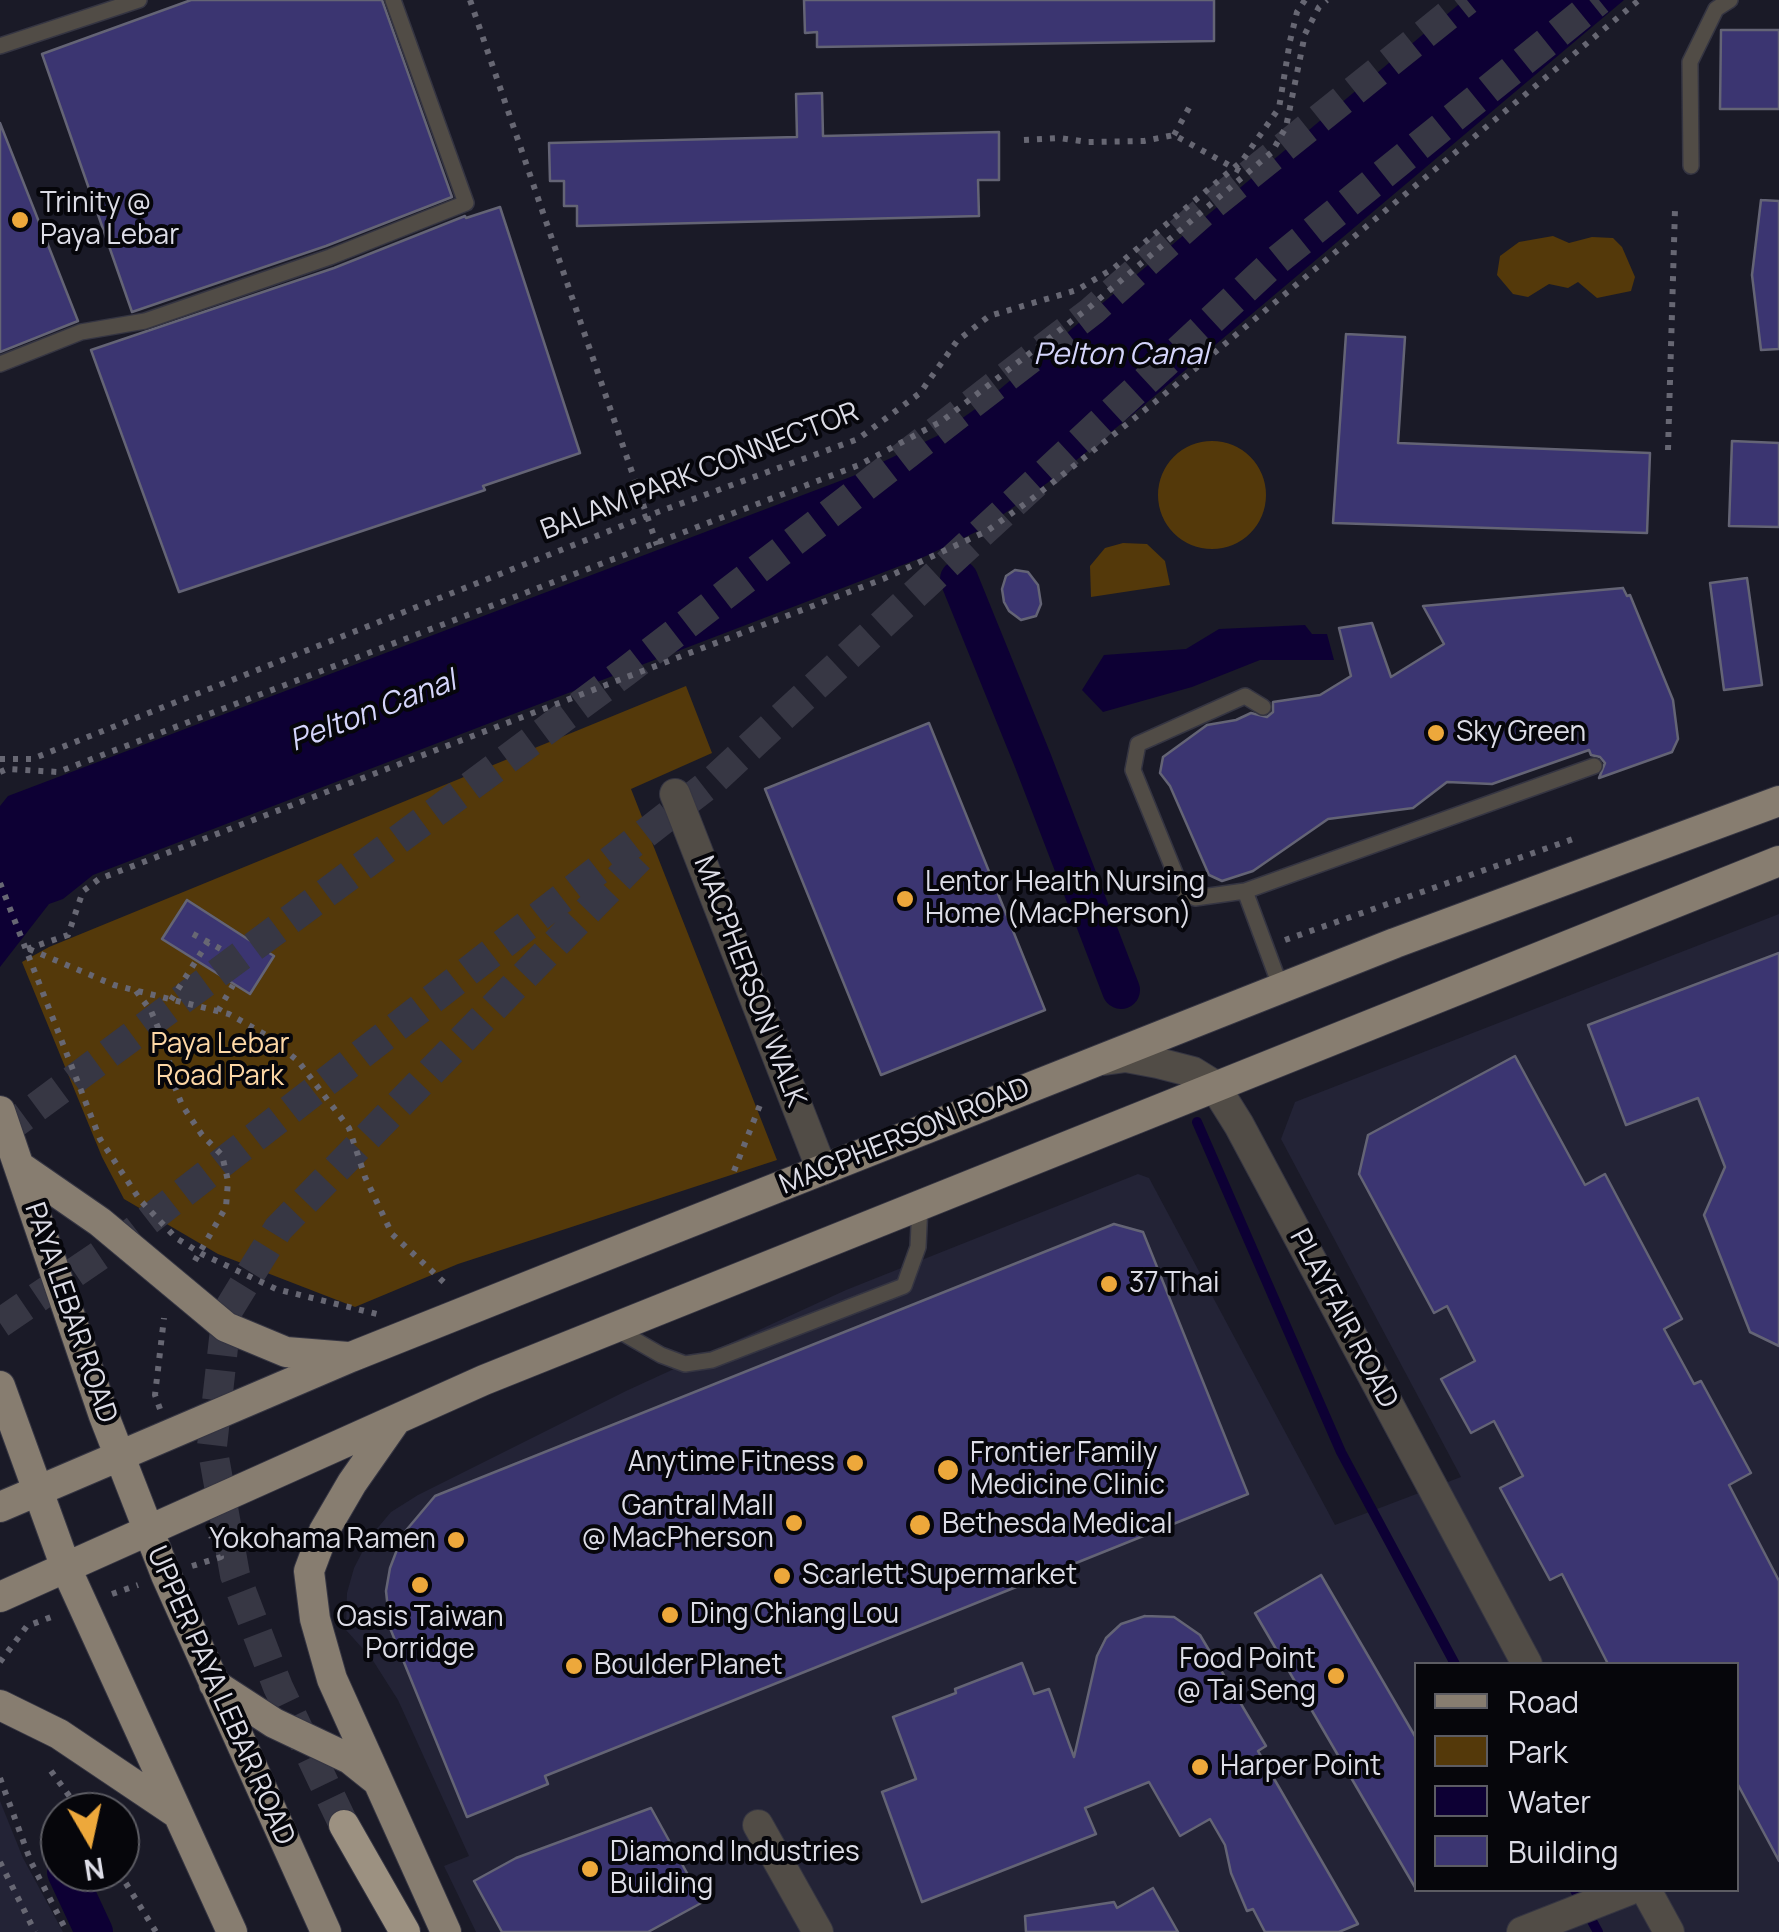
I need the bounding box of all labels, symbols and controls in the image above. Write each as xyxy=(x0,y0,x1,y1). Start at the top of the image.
place label: Trinity @ Paya Lebar xyxy=(40,187,179,253)
marker: Trinity @ Paya Lebar xyxy=(9,209,31,231)
water label: Pelton Canal xyxy=(1033,338,1209,374)
street label: BALAM PARK CONNECTOR xyxy=(536,396,864,548)
water label: Pelton Canal xyxy=(285,664,461,760)
place label: Sky Green xyxy=(1456,716,1586,750)
marker: Sky Green xyxy=(1425,722,1447,744)
street label: MACPHERSON WALK xyxy=(686,852,812,1112)
place label: Lentor Health Nursing Home (MacPherson) xyxy=(925,866,1205,932)
marker: Lentor Health Nursing Home (MacPherson) xyxy=(894,888,916,910)
park label: Paya Lebar Road Park xyxy=(150,1028,290,1094)
street label: MACPHERSON ROAD xyxy=(775,1071,1035,1203)
street label: PAYA LEBAR ROAD xyxy=(17,1198,123,1428)
street label: PLAYFAIR ROAD xyxy=(1282,1224,1404,1414)
place label: 37 Thai xyxy=(1129,1267,1220,1301)
marker: 37 Thai xyxy=(1098,1273,1120,1295)
place label: Frontier Family Medicine Clinic xyxy=(970,1437,1165,1503)
place label: Anytime Fitness xyxy=(628,1446,835,1480)
marker: Anytime Fitness xyxy=(844,1452,866,1474)
marker: Frontier Family Medicine Clinic xyxy=(935,1457,961,1483)
place label: Gantral Mall @ MacPherson xyxy=(581,1490,774,1556)
place label: Bethesda Medical xyxy=(942,1508,1173,1542)
marker: Gantral Mall @ MacPherson xyxy=(783,1512,805,1534)
marker: Bethesda Medical xyxy=(907,1512,933,1538)
place label: Yokohama Ramen xyxy=(209,1523,436,1557)
marker: Yokohama Ramen xyxy=(445,1529,467,1551)
street label: UPPER PAYA LEBAR ROAD xyxy=(139,1541,301,1851)
place label: Scarlett Supermarket xyxy=(802,1559,1077,1593)
marker: Scarlett Supermarket xyxy=(771,1565,793,1587)
marker: Oasis Taiwan Porridge xyxy=(409,1574,431,1596)
place label: Ding Chiang Lou xyxy=(690,1598,899,1632)
place label: Oasis Taiwan Porridge xyxy=(336,1601,504,1667)
marker: Ding Chiang Lou xyxy=(659,1604,681,1626)
place label: Food Point @ Tai Seng xyxy=(1176,1643,1316,1709)
place label: Boulder Planet xyxy=(594,1649,783,1683)
marker: Boulder Planet xyxy=(563,1655,585,1677)
legend xyxy=(1414,1662,1739,1892)
marker: Food Point @ Tai Seng xyxy=(1325,1665,1347,1687)
text: Road xyxy=(1508,1681,1579,1722)
text: Park xyxy=(1508,1731,1568,1772)
place label: Harper Point xyxy=(1220,1750,1381,1784)
marker: Harper Point xyxy=(1189,1756,1211,1778)
text: Water xyxy=(1508,1781,1591,1822)
north arrow xyxy=(40,1792,140,1892)
text: Building xyxy=(1508,1831,1619,1872)
place label: Diamond Industries Building xyxy=(610,1836,860,1902)
text: N xyxy=(81,1849,107,1890)
marker: Diamond Industries Building xyxy=(579,1858,601,1880)

